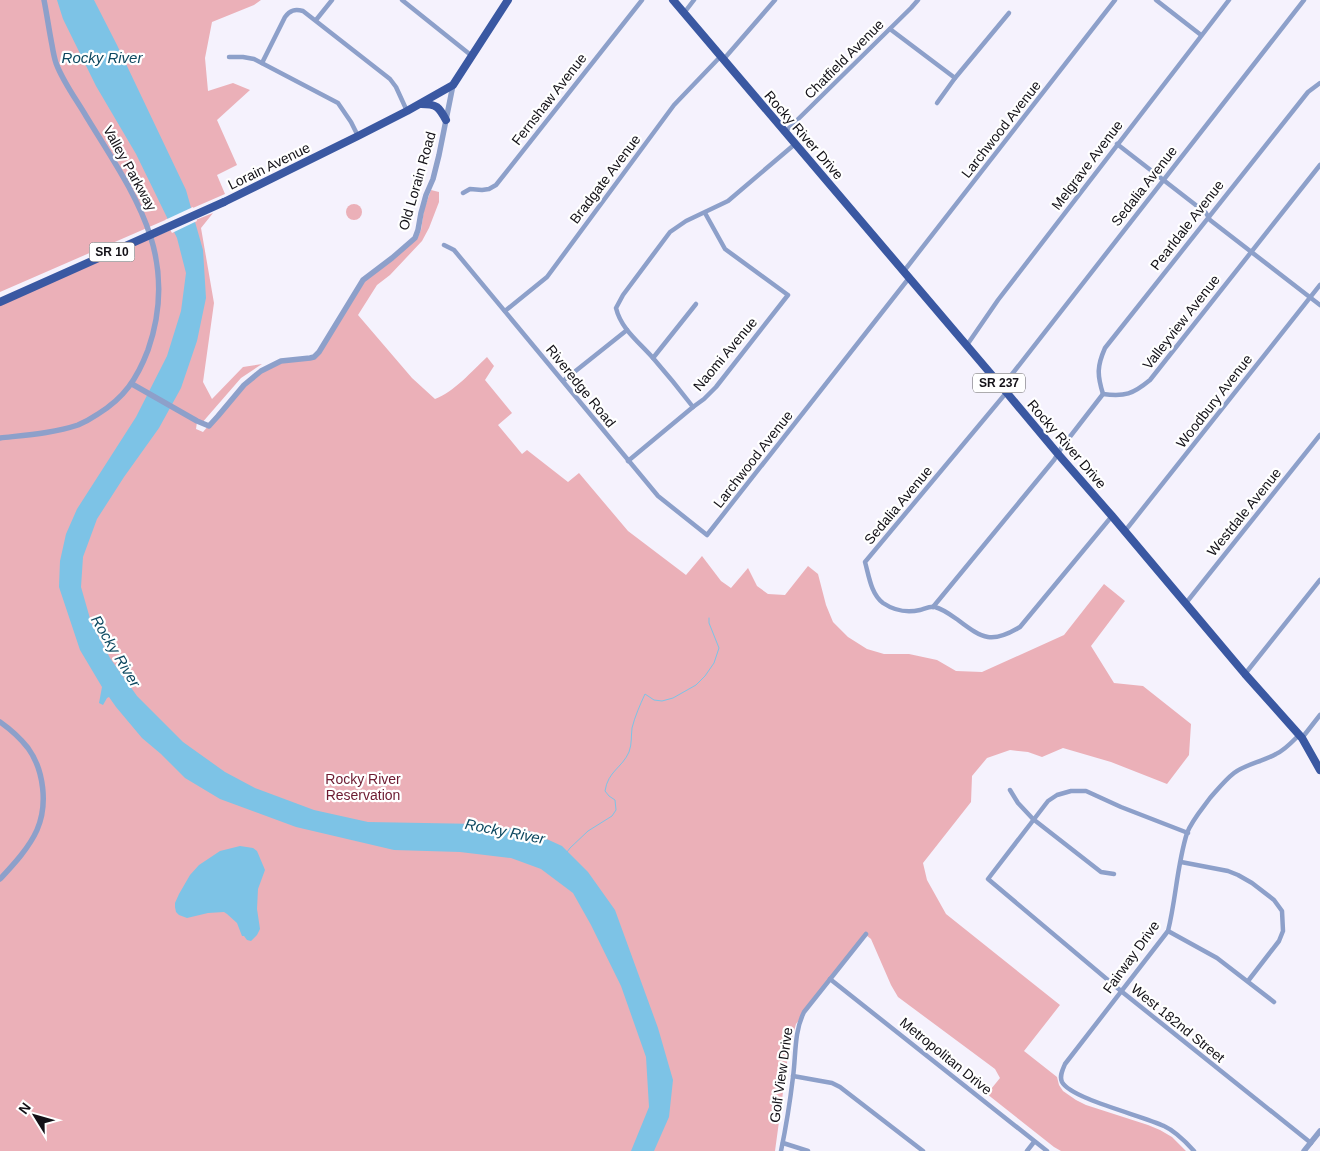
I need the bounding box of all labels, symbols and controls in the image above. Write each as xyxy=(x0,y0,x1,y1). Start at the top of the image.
street label: Chatfield Avenue xyxy=(801,16,887,102)
water label: Rocky River xyxy=(62,49,143,66)
street label: Fernshaw Avenue xyxy=(508,50,590,148)
street label: Larchwood Avenue xyxy=(958,77,1044,181)
street label: Rocky River Drive xyxy=(761,87,847,183)
street label: Melgrave Avenue xyxy=(1048,117,1126,213)
street label: Valley Parkway xyxy=(100,123,160,213)
street label: Old Lorain Road xyxy=(395,130,439,232)
street label: Bradgate Avenue xyxy=(566,131,644,227)
street label: Lorain Avenue xyxy=(225,139,313,193)
street label: Sedalia Avenue xyxy=(1108,143,1180,229)
street label: Pearldale Avenue xyxy=(1147,177,1227,273)
road number: SR 10 xyxy=(90,242,134,262)
street label: Valleyview Avenue xyxy=(1139,271,1223,372)
street label: Naomi Avenue xyxy=(690,314,760,394)
street label: Riveredge Road xyxy=(543,342,619,430)
street label: Woodbury Avenue xyxy=(1173,351,1255,451)
road number: SR 237 xyxy=(973,373,1025,392)
street label: Rocky River Drive xyxy=(1024,396,1110,492)
street label: Larchwood Avenue xyxy=(710,407,796,511)
street label: Sedalia Avenue xyxy=(861,463,935,547)
street label: Westdale Avenue xyxy=(1204,465,1284,559)
water label: Rocky River xyxy=(88,612,145,691)
park label: Rocky River Reservation xyxy=(325,771,401,803)
water label: Rocky River xyxy=(464,815,547,847)
street label: Fairway Drive xyxy=(1099,918,1163,996)
street label: West 182nd Street xyxy=(1128,980,1228,1066)
street label: Metropolitan Drive xyxy=(897,1014,995,1098)
street label: Golf View Drive xyxy=(766,1026,796,1124)
north arrow xyxy=(10,1091,60,1141)
text: N xyxy=(15,1099,34,1117)

